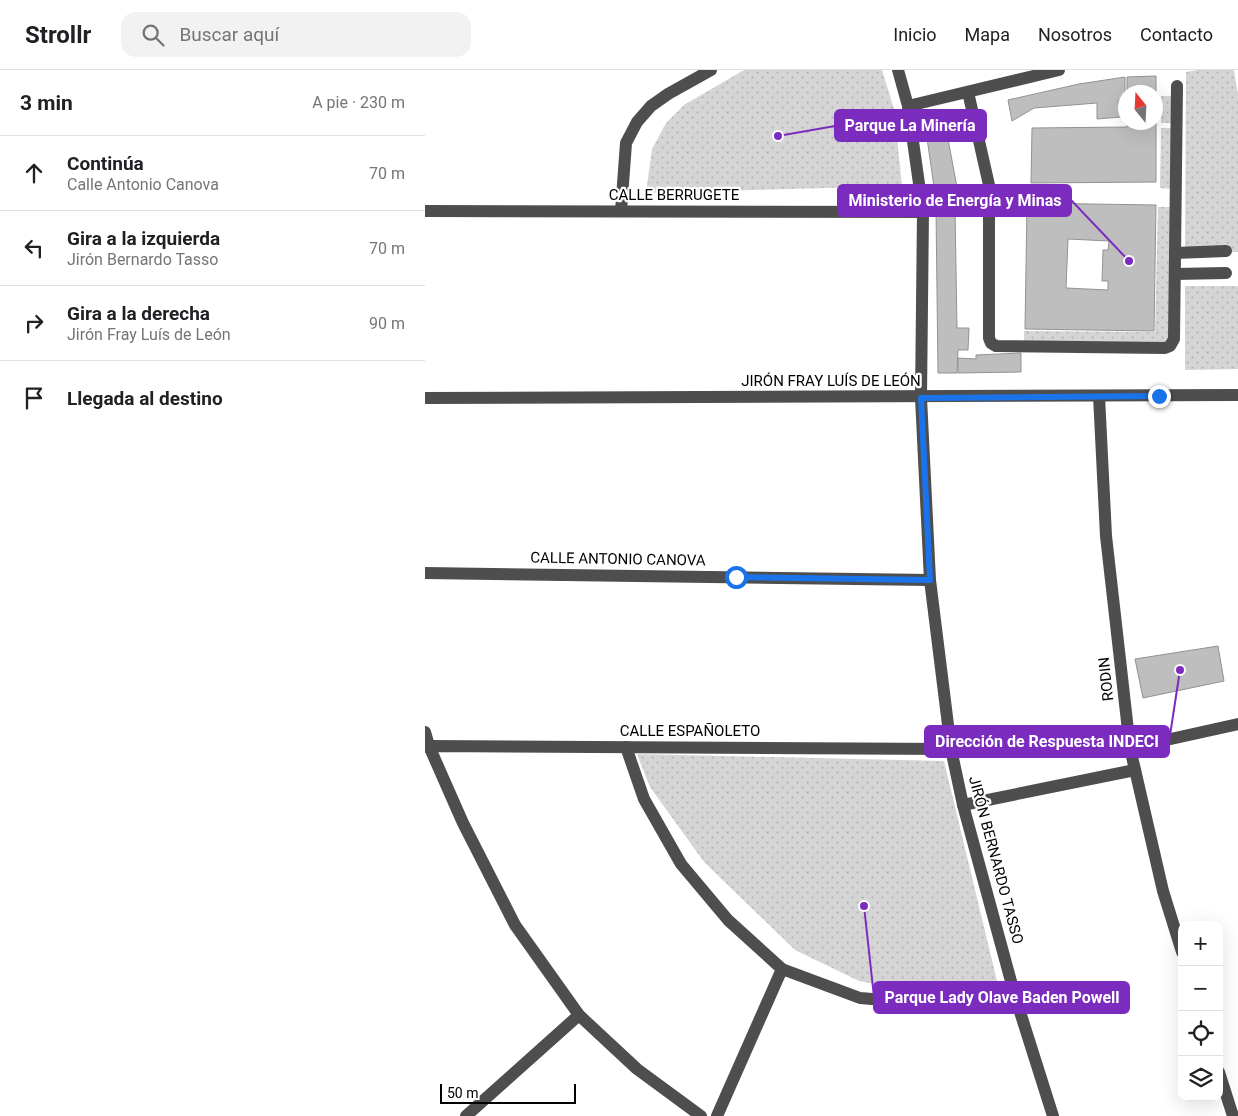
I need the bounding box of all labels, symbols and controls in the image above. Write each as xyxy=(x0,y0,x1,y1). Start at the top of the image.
search box xyxy=(121,12,471,57)
text: Strollr xyxy=(25,21,91,49)
icon: search xyxy=(139,21,167,49)
text: Buscar aquí xyxy=(179,23,279,46)
text: Inicio xyxy=(893,24,937,45)
text: Mapa xyxy=(965,24,1010,45)
text: Nosotros xyxy=(1038,24,1112,45)
text: Contacto xyxy=(1140,24,1213,45)
north arrow xyxy=(1118,85,1163,130)
text: 3 min xyxy=(20,91,73,115)
text: A pie · 230 m xyxy=(312,93,405,112)
callout: Parque La Minería xyxy=(835,110,986,141)
text: Parque La Minería xyxy=(845,116,976,135)
text: Continúa xyxy=(67,152,144,175)
icon: ahead xyxy=(20,159,48,187)
text: 70 m xyxy=(369,164,405,183)
text: Calle Antonio Canova xyxy=(67,175,219,194)
callout: Ministerio de Energía y Minas xyxy=(838,185,1071,216)
street label: CALLE BERRUGETE xyxy=(609,186,740,204)
text: Ministerio de Energía y Minas xyxy=(849,191,1061,210)
text: Gira a la izquierda xyxy=(67,227,220,250)
icon: left xyxy=(20,234,48,262)
text: 70 m xyxy=(369,239,405,258)
text: Jirón Bernardo Tasso xyxy=(67,250,218,269)
text: Gira a la derecha xyxy=(67,302,210,325)
icon: right xyxy=(20,309,48,337)
text: 90 m xyxy=(369,314,405,333)
text: Jirón Fray Luís de León xyxy=(67,325,231,344)
street label: JIRÓN FRAY LUÍS DE LEÓN xyxy=(741,372,921,390)
icon: arrive xyxy=(20,384,48,412)
route end xyxy=(1148,385,1171,408)
text: Llegada al destino xyxy=(67,387,223,410)
street label: CALLE ANTONIO CANOVA xyxy=(530,548,706,570)
route start xyxy=(725,566,748,589)
street label: RODIN xyxy=(1095,656,1117,702)
street label: CALLE ESPAÑOLETO xyxy=(620,722,760,740)
callout: Dirección de Respuesta INDECI xyxy=(925,726,1169,757)
text: Dirección de Respuesta INDECI xyxy=(935,732,1159,751)
street label: JIRÓN BERNARDO TASSO xyxy=(965,774,1027,946)
map controls xyxy=(1178,921,1223,1101)
button: + xyxy=(1178,921,1223,966)
button: − xyxy=(1178,966,1223,1011)
callout: Parque Lady Olave Baden Powell xyxy=(874,982,1129,1013)
text: Parque Lady Olave Baden Powell xyxy=(884,988,1120,1007)
button: locate xyxy=(1178,1011,1223,1056)
button: layers xyxy=(1178,1056,1223,1101)
scale bar xyxy=(440,1081,576,1104)
text: 50 m xyxy=(447,1085,479,1101)

